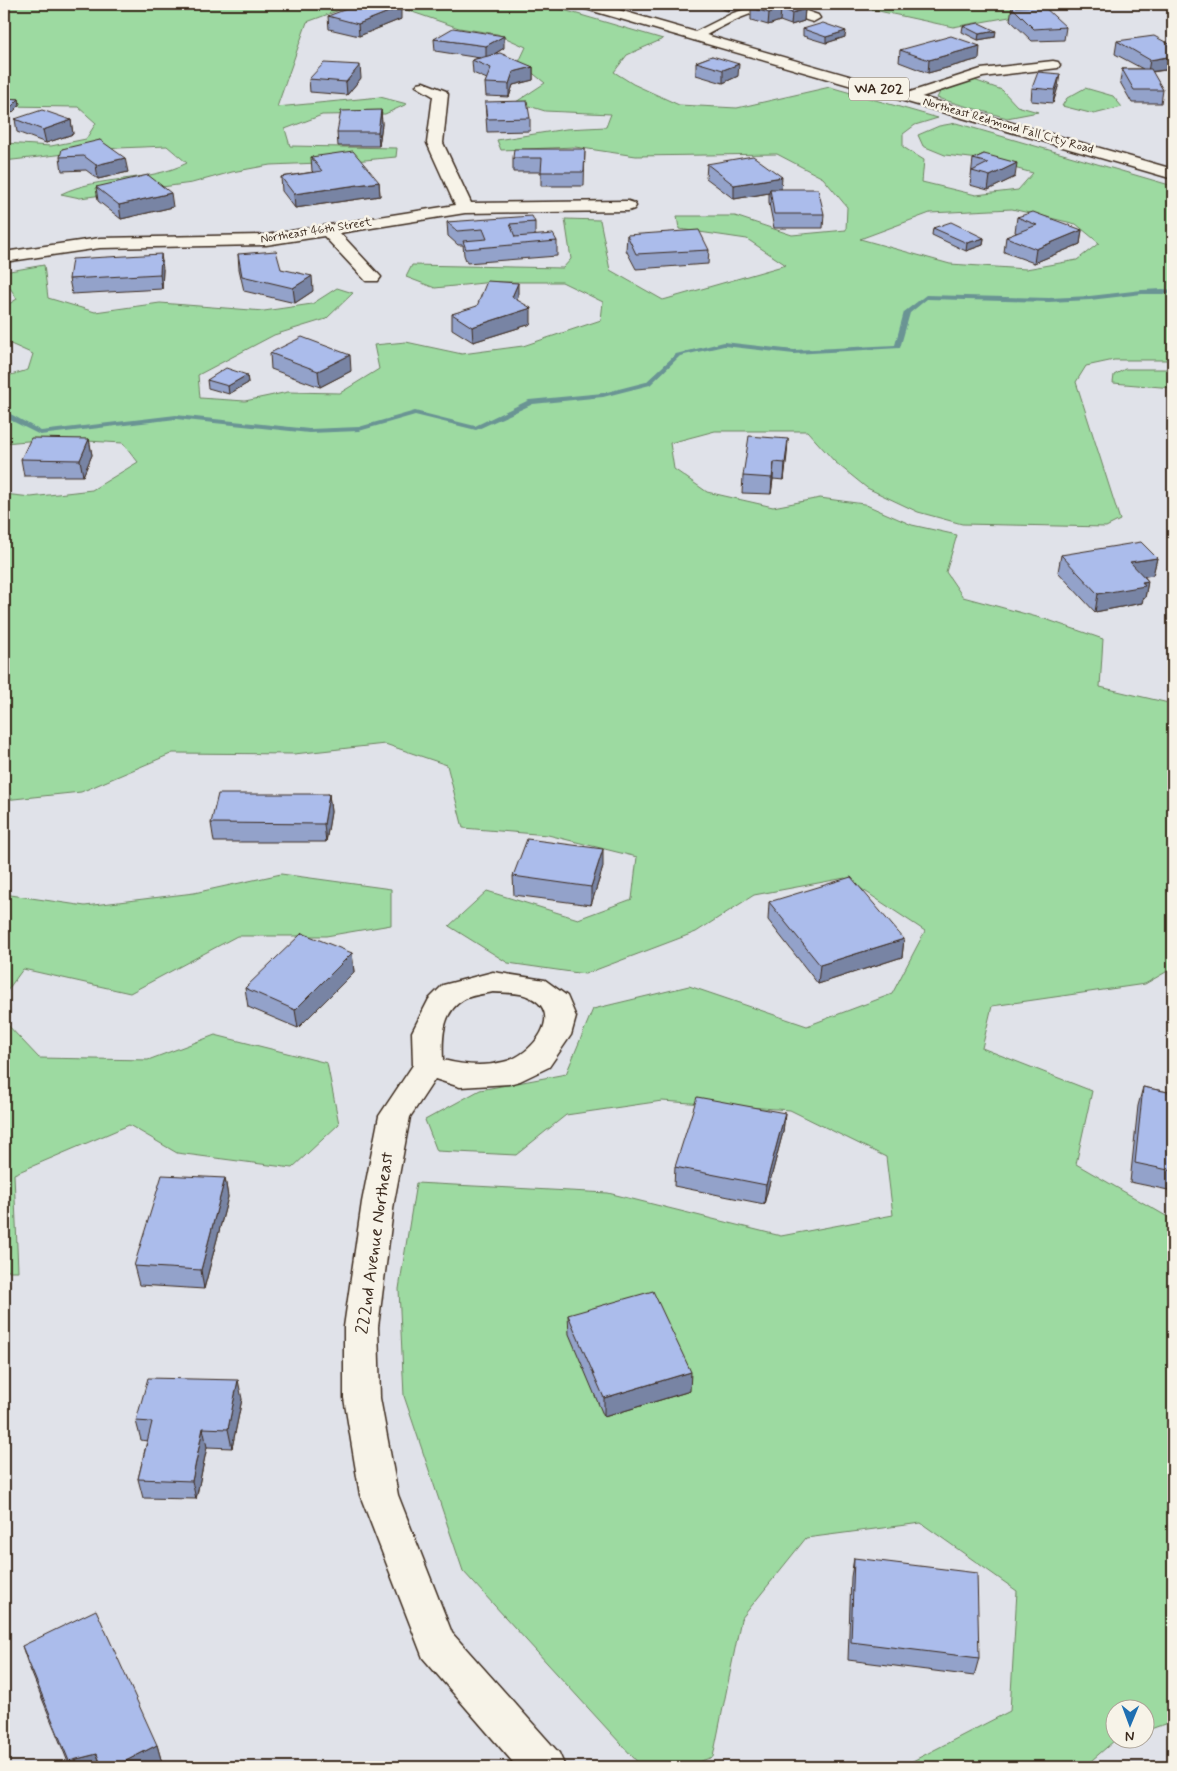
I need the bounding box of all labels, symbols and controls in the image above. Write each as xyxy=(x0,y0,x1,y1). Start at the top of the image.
road number: WA 202 xyxy=(849,78,909,100)
street label: Northeast Redmond Fall City Road xyxy=(921,94,1095,158)
street label: Northeast 46th Street xyxy=(259,214,373,248)
street label: 222nd Avenue Northeast xyxy=(350,1150,400,1336)
north arrow xyxy=(1104,1698,1154,1748)
text: N xyxy=(1125,1727,1135,1745)

